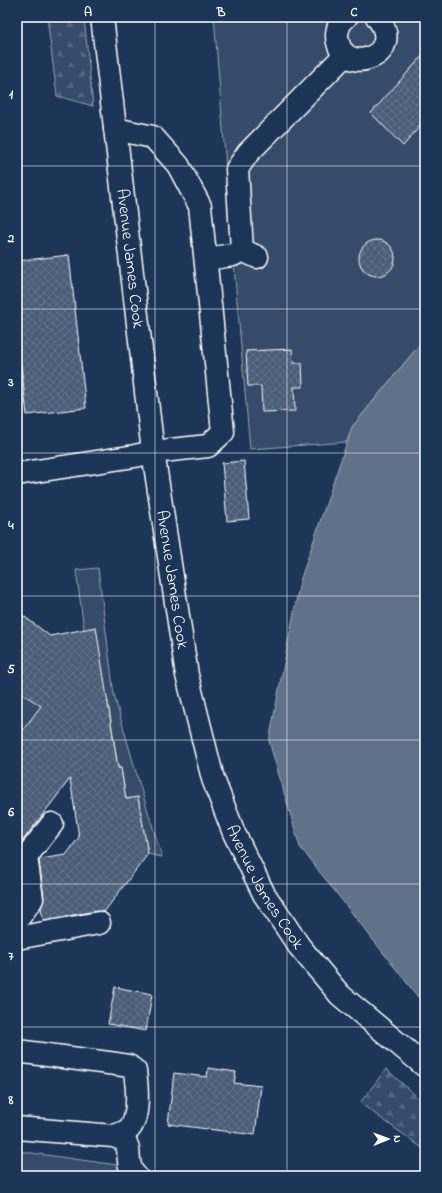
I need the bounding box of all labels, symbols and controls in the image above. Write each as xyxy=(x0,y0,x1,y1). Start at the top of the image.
text: A xyxy=(84,3,92,22)
text: B xyxy=(216,3,226,22)
text: C xyxy=(350,3,358,22)
text: 1 xyxy=(9,85,14,104)
street label: Avenue James Cook xyxy=(110,187,151,330)
text: 2 xyxy=(7,229,15,248)
text: 3 xyxy=(7,373,14,392)
street label: Avenue James Cook xyxy=(150,508,195,651)
text: 4 xyxy=(7,516,14,535)
text: 5 xyxy=(7,660,15,679)
text: 6 xyxy=(7,803,14,822)
street label: Avenue James Cook xyxy=(219,821,311,955)
text: 7 xyxy=(8,947,14,966)
text: 8 xyxy=(8,1091,14,1110)
north arrow xyxy=(368,1119,408,1159)
text: N xyxy=(389,1135,405,1143)

